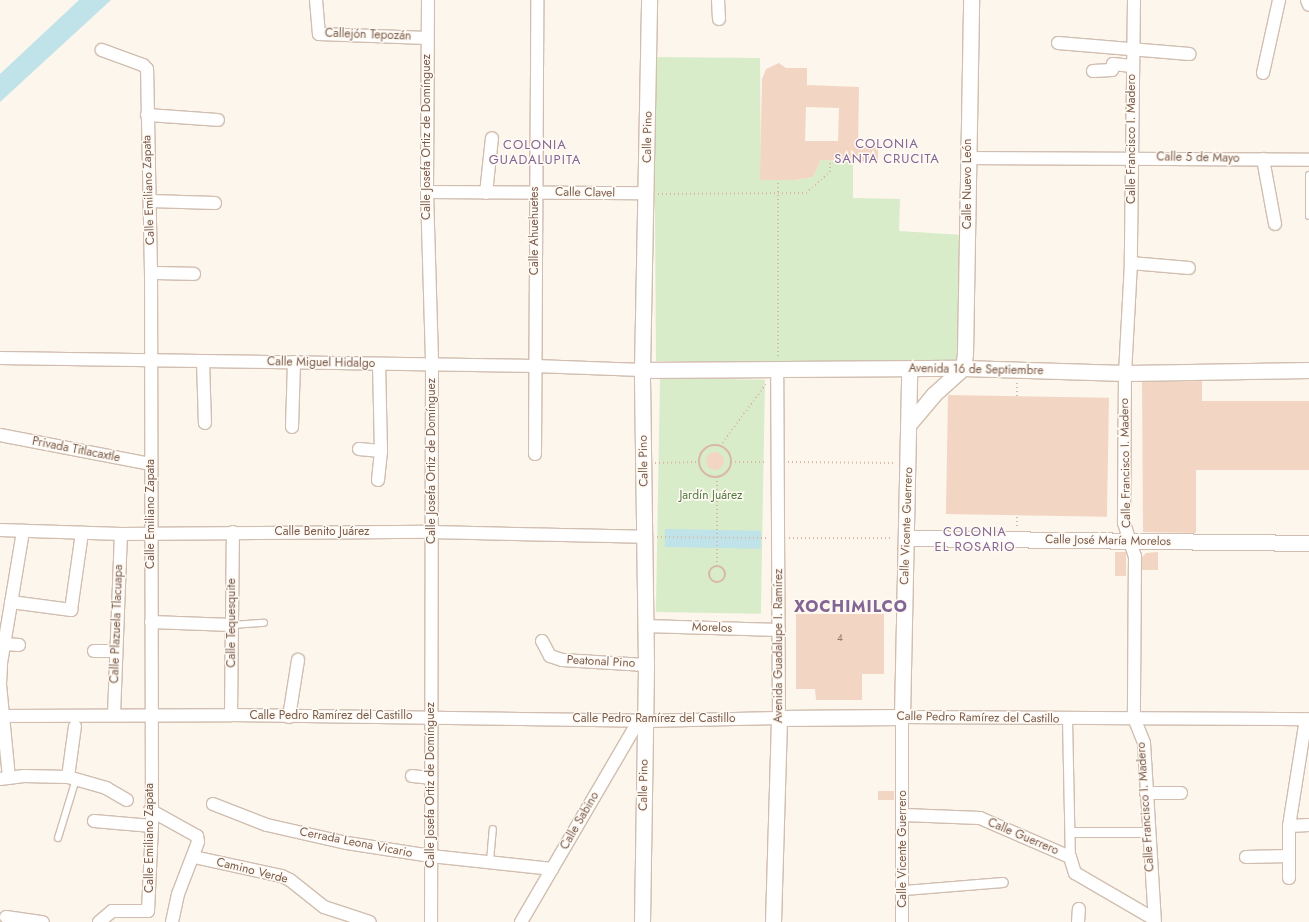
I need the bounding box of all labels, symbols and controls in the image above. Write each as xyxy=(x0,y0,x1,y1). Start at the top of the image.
street label: Callejón Tepozán xyxy=(324,26,412,44)
street label: Calle Josefa Ortiz de Domínguez xyxy=(420,54,434,220)
street label: Calle Francisco I. Madero xyxy=(1125,74,1139,204)
street label: Calle Pino xyxy=(640,111,656,163)
street label: Calle Emiliano Zapata xyxy=(140,135,158,245)
district label: COLONIA SANTA CRUCITA xyxy=(834,137,940,168)
district label: COLONIA GUADALUPITA xyxy=(489,138,581,169)
street label: Calle Nuevo León xyxy=(961,139,975,229)
street label: Calle 5 de Mayo xyxy=(1156,150,1240,166)
street label: Calle Clavel xyxy=(555,185,615,201)
street label: Calle Ahuehuetes xyxy=(528,187,542,275)
street label: Calle Miguel Hidalgo xyxy=(267,355,375,371)
street label: Avenida 16 de Septiembre xyxy=(908,362,1044,378)
street label: Calle Josefa Ortiz de Domínguez xyxy=(425,378,439,544)
street label: Calle Francisco I. Madero xyxy=(1118,398,1134,528)
street label: Privada Titlacaxtle xyxy=(31,434,121,466)
street label: Calle Pino xyxy=(636,435,652,487)
street label: Calle Emiliano Zapata xyxy=(144,459,158,569)
street label: Calle Vicente Guerrero xyxy=(898,467,916,585)
park label: Jardín Juárez xyxy=(679,489,743,503)
street label: Calle Benito Juárez xyxy=(274,525,370,539)
district label: COLONIA EL ROSARIO xyxy=(935,525,1015,556)
street label: Calle José María Morelos xyxy=(1045,533,1171,549)
street label: Calle Plazuela Tlacuapa xyxy=(108,564,126,684)
street label: Avenida Guadalupe I. Ramírez xyxy=(772,569,786,723)
street label: Calle Tequesquite xyxy=(225,578,239,668)
district label: XOCHIMILCO xyxy=(794,597,908,617)
street label: Morelos xyxy=(691,620,733,636)
house number: 4 xyxy=(837,632,843,644)
street label: Peatonal Pino xyxy=(566,653,636,671)
street label: Calle Josefa Ortiz de Domínguez xyxy=(424,702,438,868)
street label: Calle Pedro Ramírez del Castillo xyxy=(250,709,412,723)
street label: Calle Pedro Ramírez del Castillo xyxy=(896,709,1060,727)
street label: Calle Pedro Ramírez del Castillo xyxy=(573,712,735,726)
street label: Calle Francisco I. Madero xyxy=(1134,742,1158,872)
street label: Calle Pino xyxy=(636,759,652,811)
street label: Calle Emiliano Zapata xyxy=(143,783,157,893)
street label: Calle Sabino xyxy=(558,789,602,853)
street label: Calle Vicente Guerrero xyxy=(896,790,910,908)
street label: Calle Guerrero xyxy=(985,816,1061,858)
street label: Cerrada Leona Vicario xyxy=(298,825,414,861)
street label: Camino Verde xyxy=(215,855,289,887)

